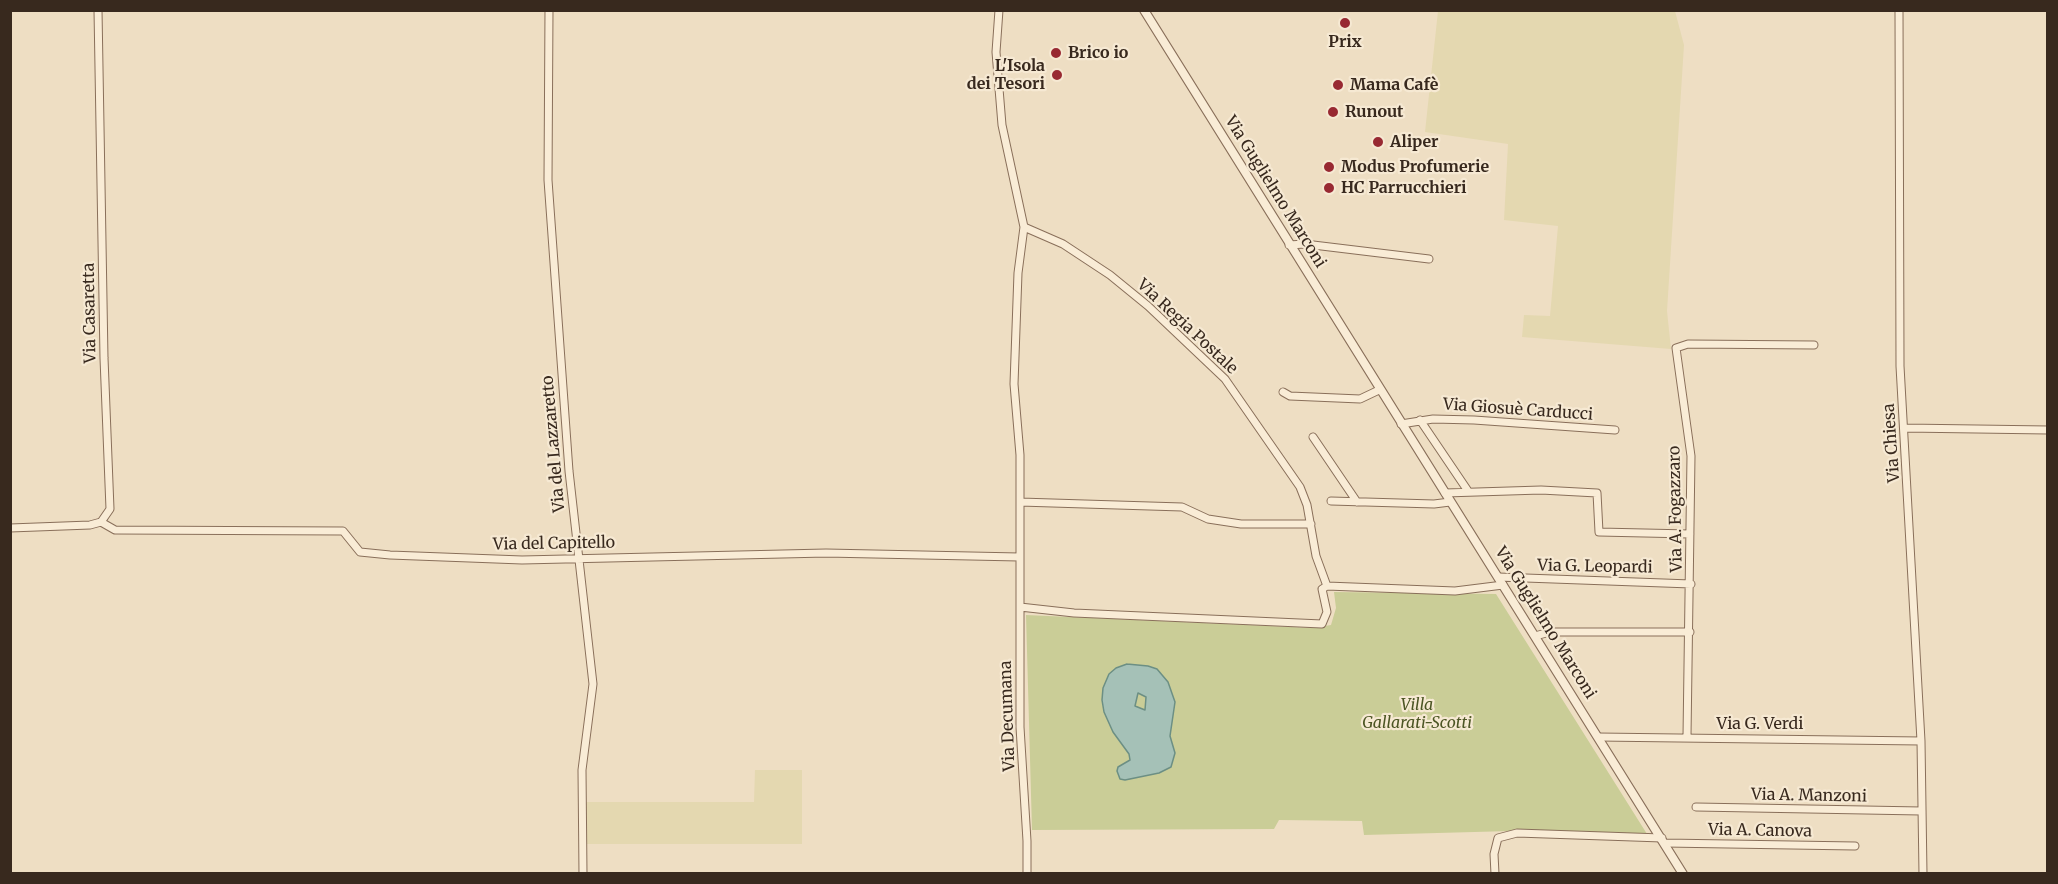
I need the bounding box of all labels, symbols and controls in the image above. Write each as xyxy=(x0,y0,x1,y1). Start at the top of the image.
marker: Prix xyxy=(1338,16,1352,30)
place label: Prix xyxy=(1328,32,1362,52)
place label: Brico io xyxy=(1068,43,1128,63)
marker: Brico io xyxy=(1049,46,1063,60)
place label: L'Isola dei Tesori xyxy=(967,56,1045,94)
marker: L'Isola dei Tesori xyxy=(1050,68,1064,82)
place label: Mama Cafè xyxy=(1350,75,1438,95)
marker: Mama Cafè xyxy=(1331,78,1345,92)
place label: Runout xyxy=(1345,102,1403,122)
marker: Runout xyxy=(1326,105,1340,119)
street label: Via Guglielmo Marconi xyxy=(1220,112,1330,272)
place label: Aliper xyxy=(1390,132,1438,152)
marker: Aliper xyxy=(1371,135,1385,149)
place label: Modus Profumerie xyxy=(1341,157,1489,177)
marker: Modus Profumerie xyxy=(1322,160,1336,174)
place label: HC Parrucchieri xyxy=(1341,178,1467,198)
marker: HC Parrucchieri xyxy=(1322,181,1336,195)
street label: Via Casaretta xyxy=(80,263,100,363)
street label: Via Regia Postale xyxy=(1133,275,1241,379)
street label: Via del Lazzaretto xyxy=(538,375,570,513)
street label: Via Giosuè Carducci xyxy=(1442,395,1594,425)
street label: Via Chiesa xyxy=(1880,403,1904,483)
street label: Via A. Fogazzaro xyxy=(1665,446,1687,572)
street label: Via del Capitello xyxy=(493,533,615,555)
street label: Via Guglielmo Marconi xyxy=(1490,543,1600,703)
street label: Via G. Leopardi xyxy=(1537,556,1653,578)
street label: Via Decumana xyxy=(996,660,1020,772)
park label: Villa Gallarati-Scotti xyxy=(1362,695,1472,733)
street label: Via G. Verdi xyxy=(1717,714,1803,734)
street label: Via A. Manzoni xyxy=(1751,785,1867,807)
street label: Via A. Canova xyxy=(1708,820,1812,842)

